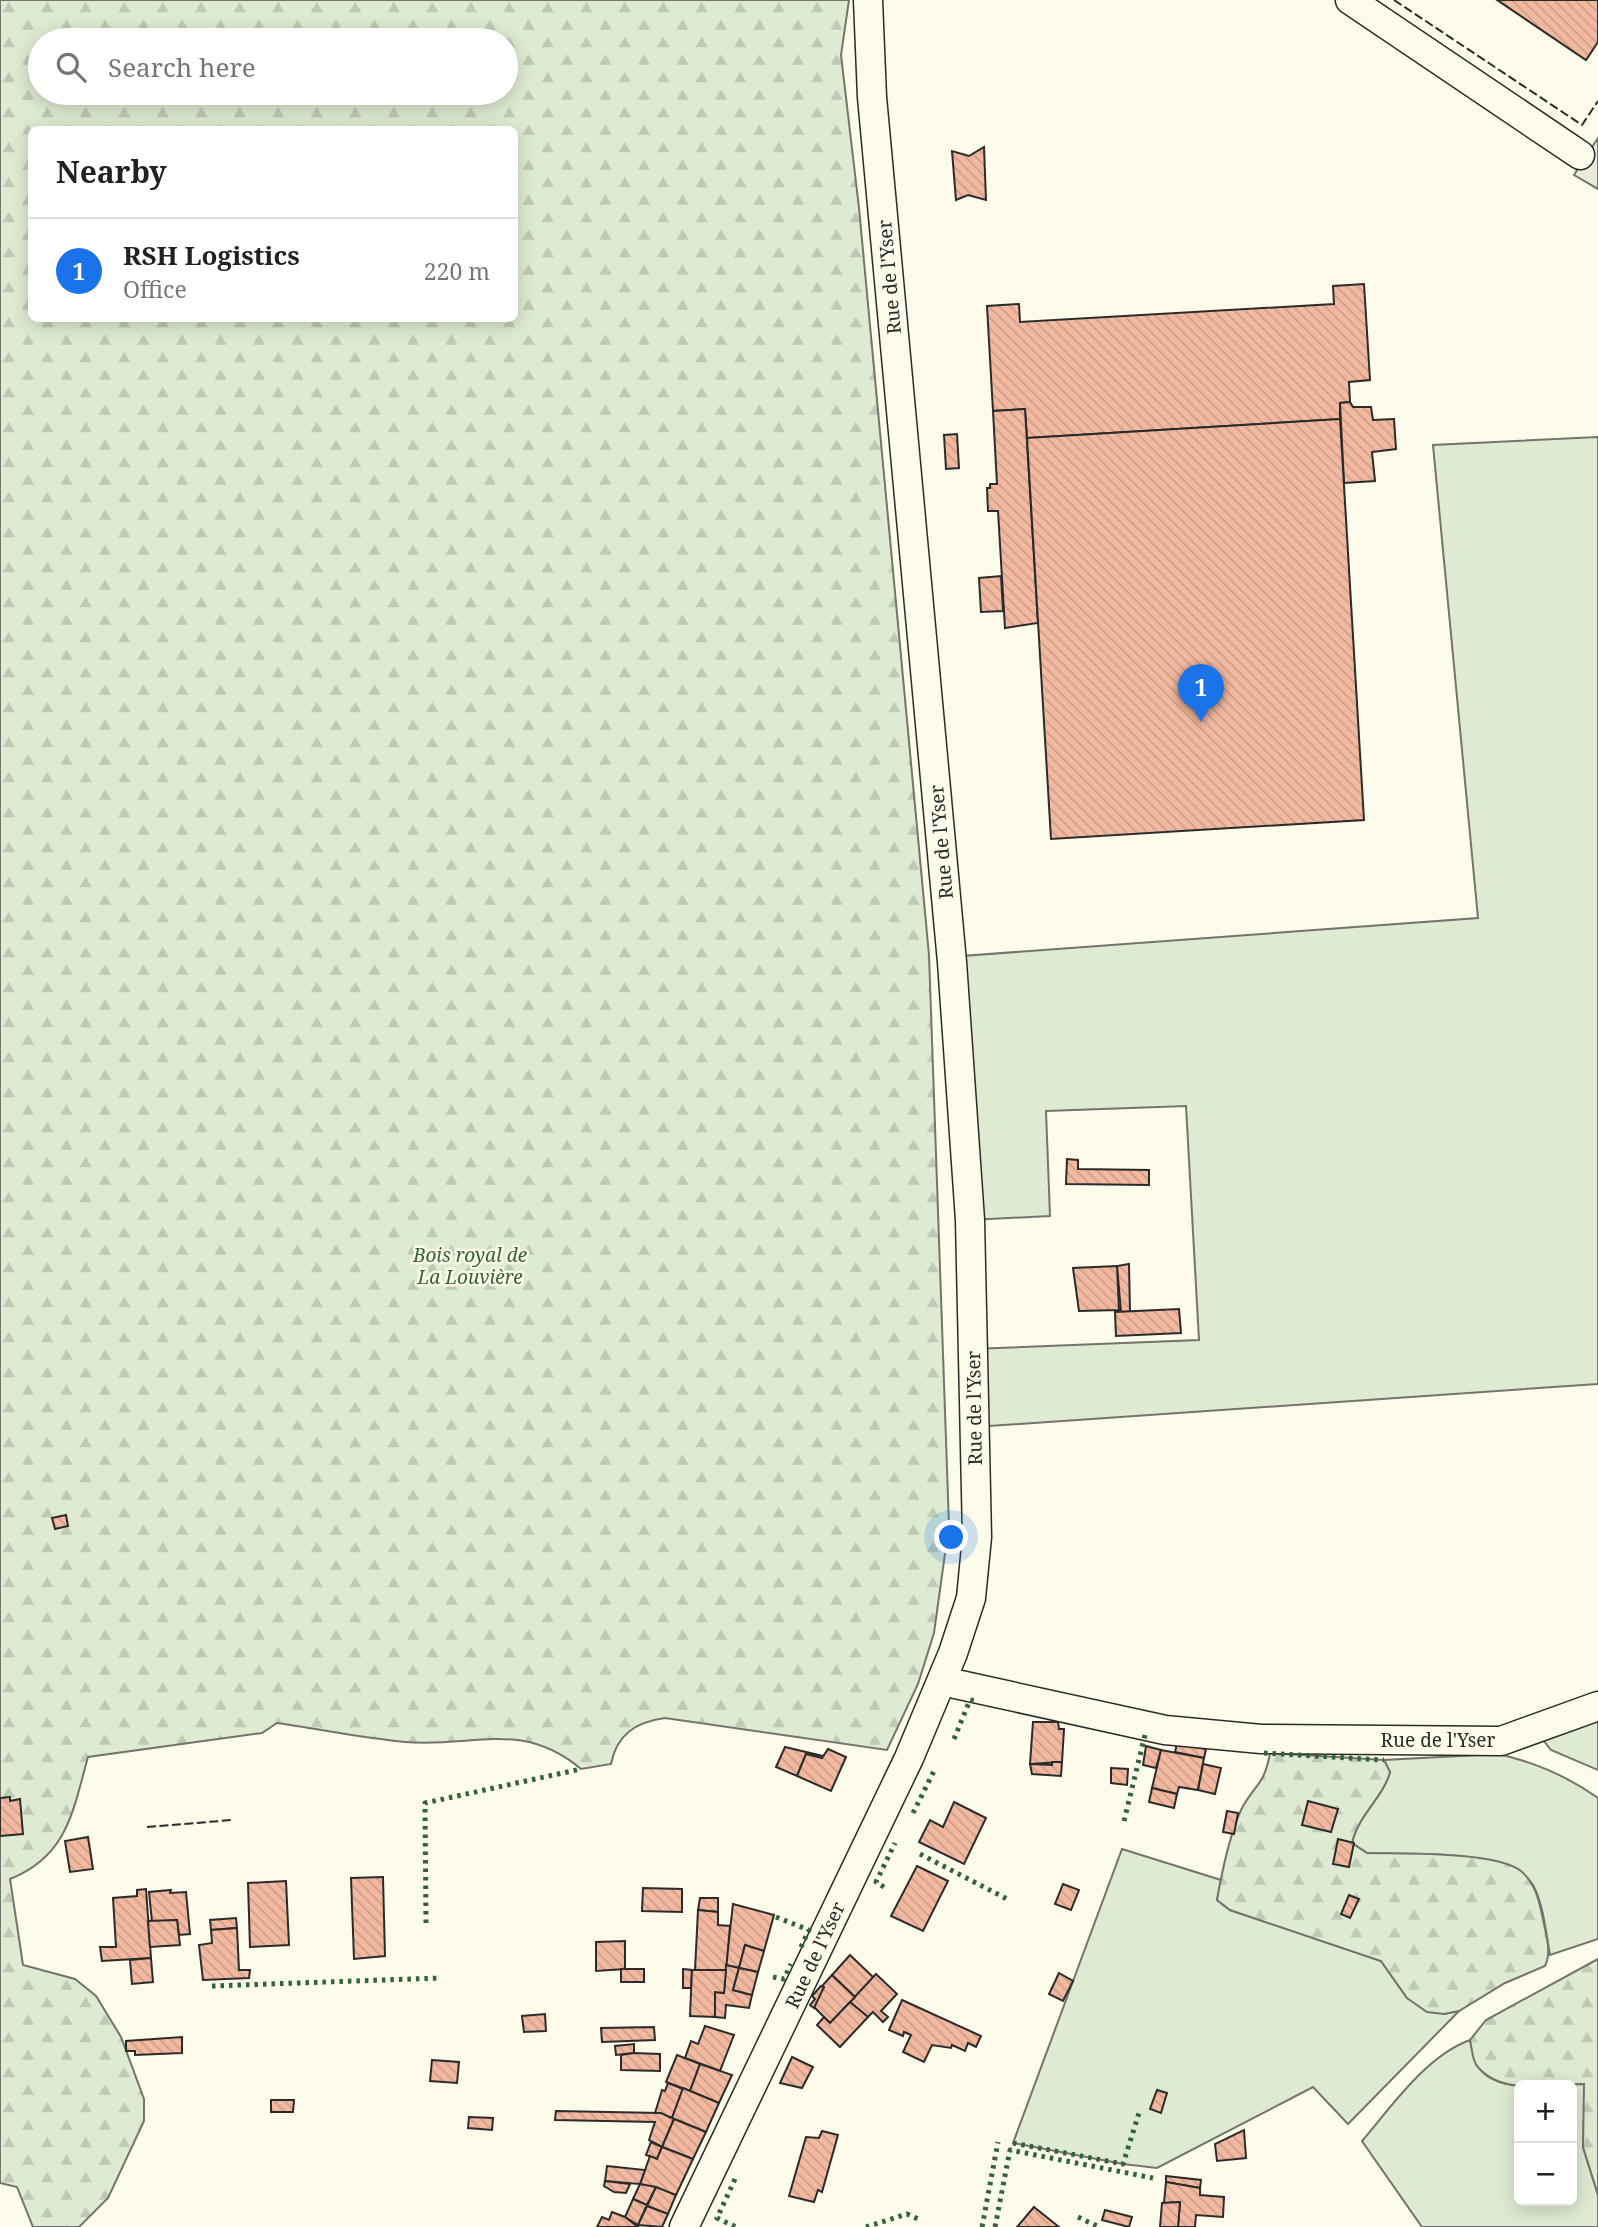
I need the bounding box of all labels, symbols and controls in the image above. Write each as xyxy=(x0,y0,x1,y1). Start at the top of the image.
search box xyxy=(28,28,518,105)
icon: search xyxy=(52,48,90,86)
text: Search here xyxy=(108,49,256,85)
text: Nearby xyxy=(56,151,167,192)
street label: Rue de l'Yser xyxy=(871,219,907,335)
text: RSH Logistics xyxy=(123,237,300,273)
text: 1 xyxy=(73,255,86,287)
text: 220 m xyxy=(424,255,490,287)
text: Office xyxy=(123,273,187,305)
pin: 1 xyxy=(1178,664,1224,722)
street label: Rue de l'Yser xyxy=(923,784,959,900)
park label: Bois royal de La Louvière xyxy=(412,1242,527,1290)
street label: Rue de l'Yser xyxy=(960,1350,988,1466)
your location xyxy=(934,1520,968,1554)
street label: Rue de l'Yser xyxy=(1381,1727,1495,1753)
street label: Rue de l'Yser xyxy=(779,1897,851,2013)
map controls xyxy=(1514,2080,1577,2206)
button: + xyxy=(1514,2080,1577,2143)
button: − xyxy=(1514,2143,1577,2206)

